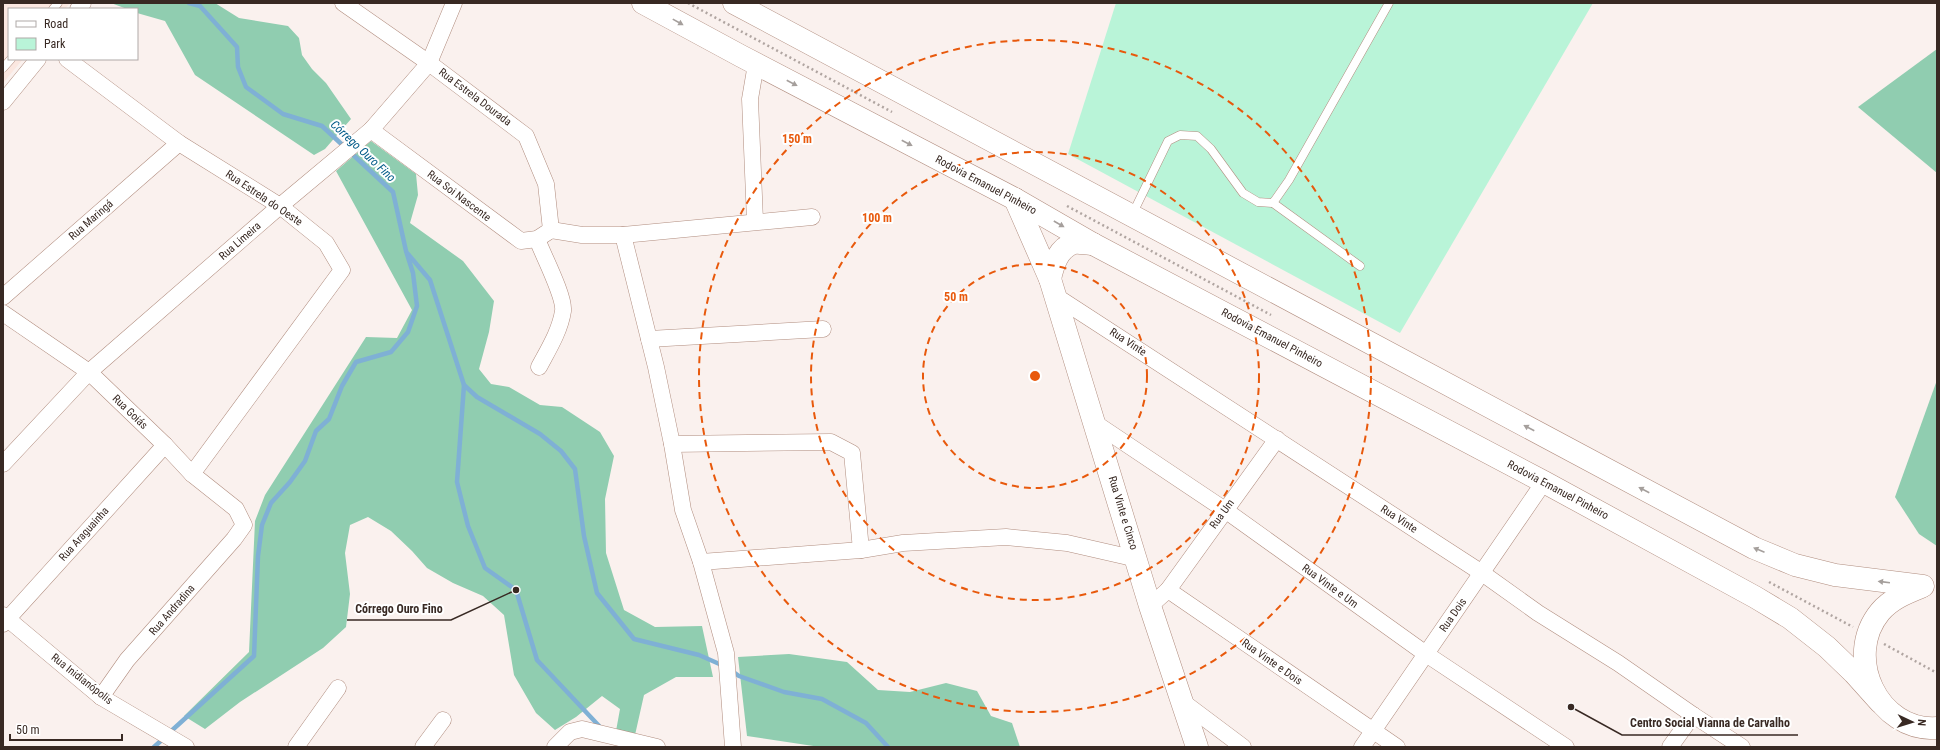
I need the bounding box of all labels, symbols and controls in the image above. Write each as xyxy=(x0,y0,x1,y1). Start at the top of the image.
legend xyxy=(8,8,138,60)
text: Road xyxy=(44,17,68,31)
one-way arrow xyxy=(672,18,683,25)
text: Park xyxy=(44,37,66,51)
street label: Rua Estrela Dourada xyxy=(436,65,514,129)
one-way arrow xyxy=(786,80,798,86)
water label: Córrego Ouro Fino xyxy=(328,117,398,185)
text: 150 m xyxy=(782,132,812,146)
one-way arrow xyxy=(902,140,913,146)
street label: Rodovia Emanuel Pinheiro xyxy=(933,153,1039,217)
street label: Rua Estrela do Oeste xyxy=(223,167,305,229)
street label: Rua Soi Nascente xyxy=(425,168,493,224)
street label: Rua Maringá xyxy=(66,197,116,243)
text: 100 m xyxy=(862,211,892,225)
street label: Rua Limeira xyxy=(216,219,264,263)
one-way arrow xyxy=(1053,221,1065,228)
text: 50 m xyxy=(944,290,968,304)
street label: Rodovia Emanuel Pinheiro xyxy=(1219,306,1325,370)
street label: Rua Vinte xyxy=(1107,325,1149,359)
centre of rings xyxy=(1028,369,1042,383)
street label: Rua Goiás xyxy=(110,392,150,432)
one-way arrow xyxy=(1524,425,1535,432)
street label: Rodovia Emanuel Pinheiro xyxy=(1505,458,1611,522)
street label: Rua Vinte e Cinco xyxy=(1106,475,1141,552)
one-way arrow xyxy=(1638,486,1650,493)
street label: Rua Um xyxy=(1207,497,1237,531)
street label: Rua Vinte xyxy=(1378,502,1420,536)
street label: Rua Araguainha xyxy=(56,504,112,564)
one-way arrow xyxy=(1754,547,1765,553)
street label: Rua Vinte e Um xyxy=(1299,561,1361,611)
one-way arrow xyxy=(1878,579,1890,585)
street label: Rua Andradina xyxy=(146,582,198,638)
callout: Córrego Ouro Fino xyxy=(347,596,451,620)
street label: Rua Dois xyxy=(1437,596,1469,634)
text: Córrego Ouro Fino xyxy=(355,602,443,616)
street label: Rua Vinte e Dois xyxy=(1239,636,1305,688)
street label: Rua Inidianópolis xyxy=(49,651,115,707)
north arrow xyxy=(1892,702,1932,742)
callout: Centro Social Vianna de Carvalho xyxy=(1622,711,1798,735)
scale bar xyxy=(10,716,122,742)
text: Centro Social Vianna de Carvalho xyxy=(1630,716,1790,730)
text: N xyxy=(1915,719,1928,727)
text: 50 m xyxy=(16,723,40,737)

